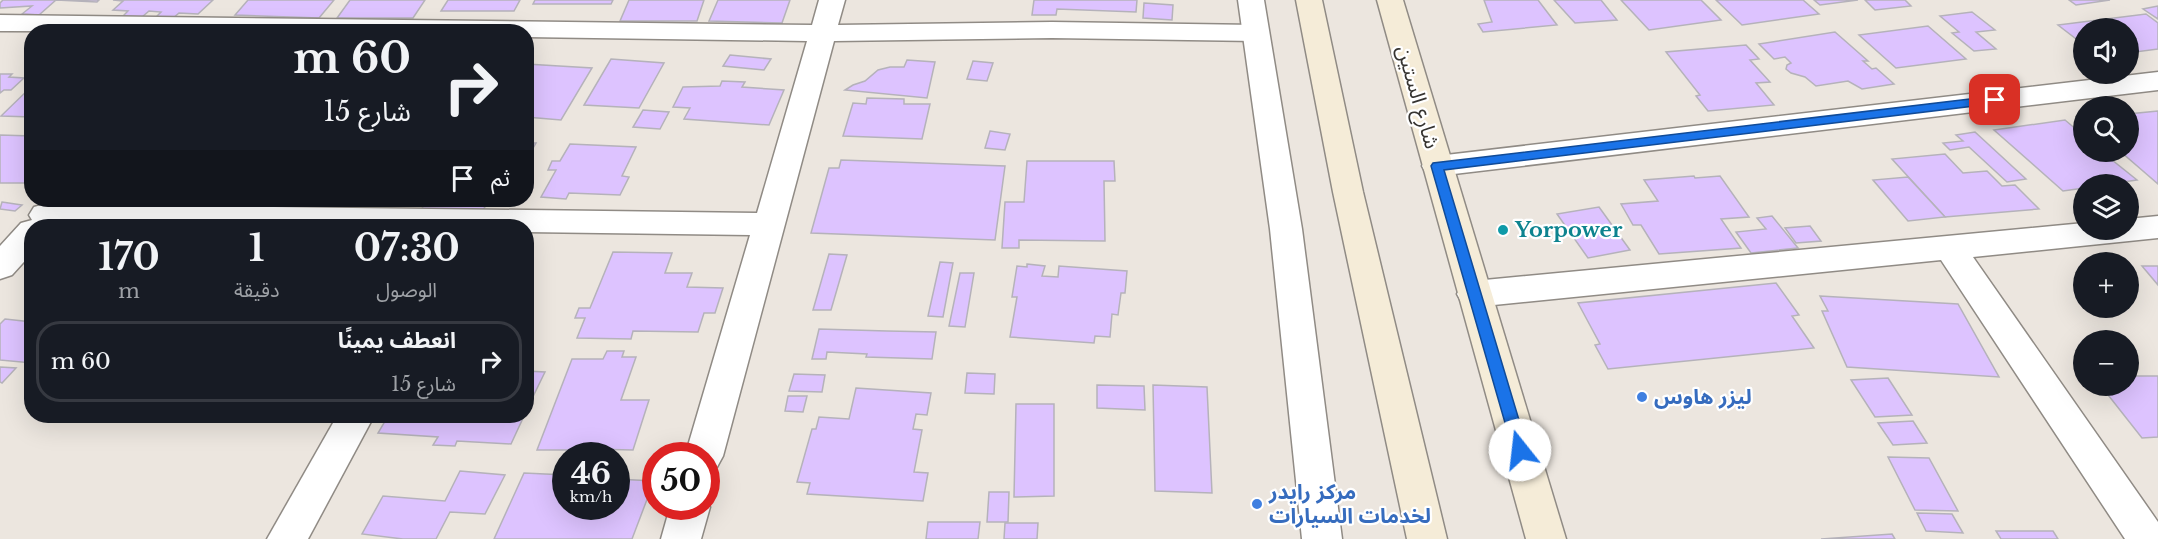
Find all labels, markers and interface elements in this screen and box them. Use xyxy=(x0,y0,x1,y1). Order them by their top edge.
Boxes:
map controls xyxy=(2073,18,2139,396)
button: sound xyxy=(2073,18,2139,84)
text: 60 m xyxy=(293,32,411,84)
street label: شارع الستين xyxy=(1389,42,1445,152)
icon: right xyxy=(432,48,510,126)
pin xyxy=(1969,74,2020,125)
icon: arrive xyxy=(1978,83,2011,116)
text: شارع 15 xyxy=(323,95,411,128)
button: search xyxy=(2073,96,2139,162)
icon: arrive xyxy=(446,162,479,195)
text: ثم xyxy=(491,165,510,192)
button: layers xyxy=(2073,174,2139,240)
place label: Yorpower xyxy=(1514,217,1623,243)
marker: Yorpower xyxy=(1496,223,1510,237)
text: 1 xyxy=(249,226,265,271)
text: 07:30 xyxy=(354,226,460,271)
text: 170 xyxy=(98,235,160,280)
button: + xyxy=(2073,252,2139,318)
text: دقيقة xyxy=(234,278,279,302)
text: الوصول xyxy=(376,278,437,302)
text: m xyxy=(118,279,140,303)
text: انعطف يمينًا xyxy=(338,327,456,354)
button: − xyxy=(2073,330,2139,396)
icon: right xyxy=(474,345,507,378)
text: 60 m xyxy=(51,348,111,375)
text: شارع 15 xyxy=(391,372,456,396)
place label: ليزر هاوس xyxy=(1654,384,1752,410)
marker: ليزر هاوس xyxy=(1635,390,1649,404)
position arrow xyxy=(1488,418,1552,482)
speed limit sign: 50 xyxy=(642,442,720,520)
text: 46 xyxy=(571,455,611,492)
place label: مركز رايدر لخدمات السيارات xyxy=(1268,479,1431,529)
text: km/h xyxy=(570,487,612,506)
marker: مركز رايدر لخدمات السيارات xyxy=(1250,497,1264,511)

